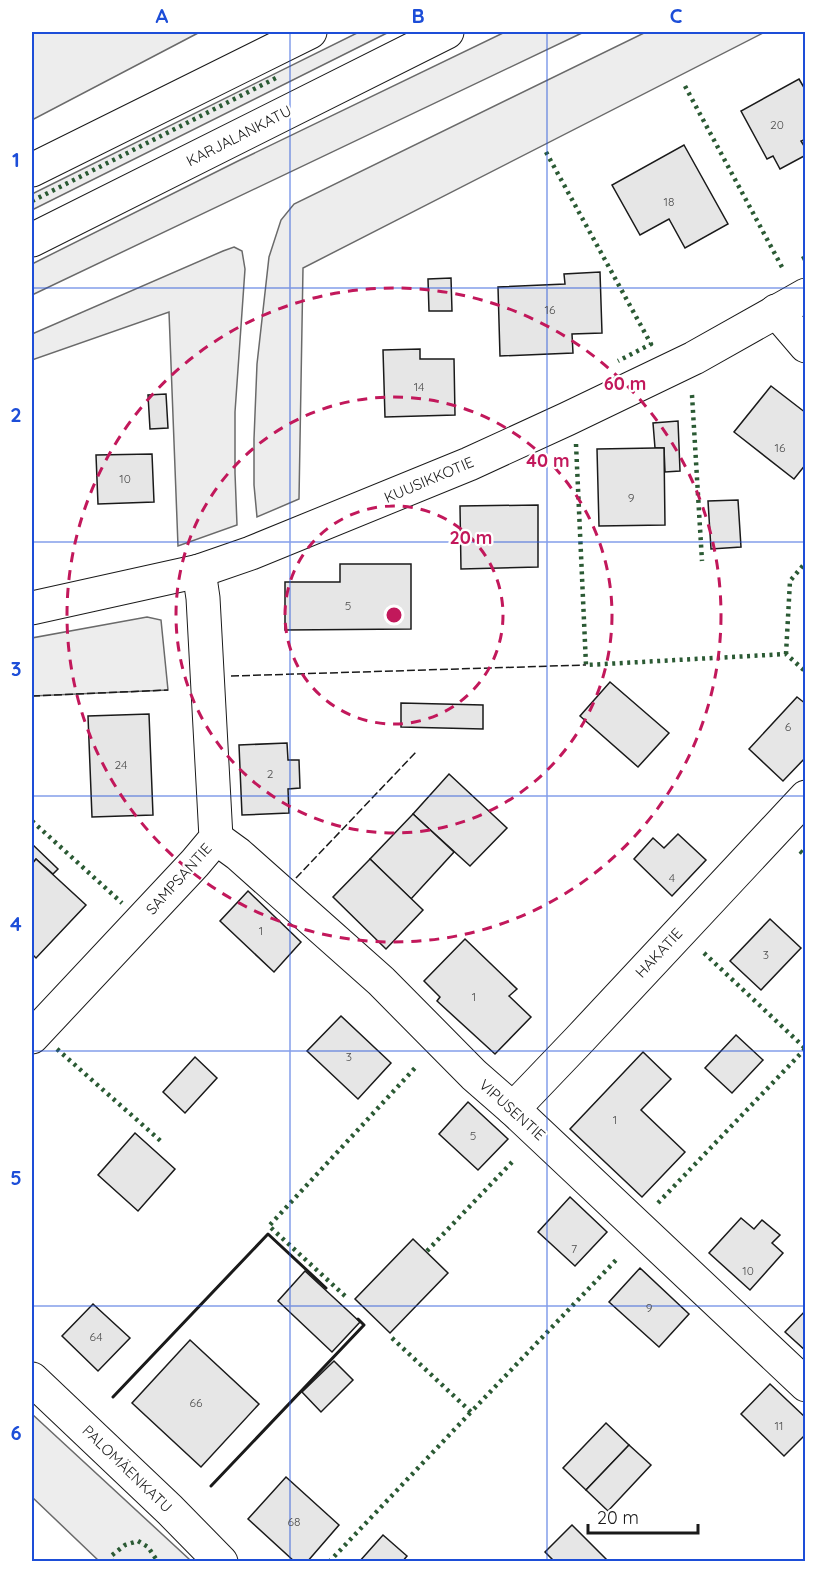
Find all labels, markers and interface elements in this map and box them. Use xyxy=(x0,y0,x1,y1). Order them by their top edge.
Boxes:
text: A xyxy=(156,3,169,28)
text: B xyxy=(411,3,425,28)
text: C xyxy=(670,3,683,28)
street label: KARJALANKATU xyxy=(183,101,294,170)
house number: 20 xyxy=(770,117,784,132)
text: 1 xyxy=(12,147,20,172)
house number: 18 xyxy=(664,194,674,209)
house number: 16 xyxy=(545,302,556,317)
text: 60 m xyxy=(604,372,646,395)
house number: 14 xyxy=(414,379,424,394)
text: 2 xyxy=(10,402,22,427)
house number: 16 xyxy=(775,440,786,455)
text: 40 m xyxy=(526,449,570,472)
street label: KUUSIKKOTIE xyxy=(381,452,477,507)
house number: 10 xyxy=(119,471,131,486)
house number: 9 xyxy=(628,490,635,505)
text: 20 m xyxy=(450,526,492,549)
house number: 5 xyxy=(345,598,351,613)
centre of rings xyxy=(384,605,404,625)
text: 3 xyxy=(11,656,21,681)
house number: 6 xyxy=(785,719,792,734)
house number: 24 xyxy=(115,757,127,772)
house number: 2 xyxy=(267,766,274,781)
street label: SAMPSANTIE xyxy=(141,839,216,918)
house number: 4 xyxy=(669,870,675,885)
text: 4 xyxy=(10,911,22,936)
house number: 1 xyxy=(259,923,263,938)
street label: HAKATIE xyxy=(631,924,686,981)
house number: 3 xyxy=(763,947,769,962)
house number: 1 xyxy=(472,989,476,1004)
house number: 3 xyxy=(346,1049,352,1064)
street label: VIPUSENTIE xyxy=(475,1075,549,1144)
house number: 1 xyxy=(613,1112,617,1127)
house number: 5 xyxy=(470,1128,476,1143)
text: 5 xyxy=(10,1165,22,1190)
house number: 7 xyxy=(571,1241,577,1256)
house number: 10 xyxy=(742,1263,754,1278)
house number: 9 xyxy=(646,1300,653,1315)
house number: 64 xyxy=(90,1329,102,1344)
house number: 66 xyxy=(190,1395,203,1410)
house number: 11 xyxy=(775,1418,783,1433)
text: 6 xyxy=(10,1420,22,1445)
street label: PALOMÄENKATU xyxy=(78,1421,176,1516)
scale bar xyxy=(588,1497,698,1535)
text: 20 m xyxy=(597,1506,639,1529)
house number: 68 xyxy=(288,1514,300,1529)

